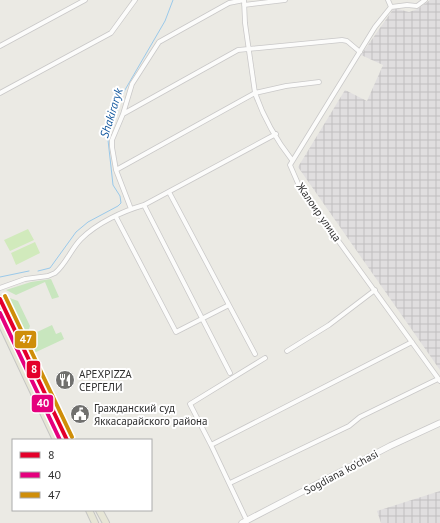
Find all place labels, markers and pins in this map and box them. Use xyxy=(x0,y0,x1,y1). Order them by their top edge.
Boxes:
place label: APEXPIZZA СЕРГЕЛИ xyxy=(79,367,132,394)
restaurant icon: APEXPIZZA СЕРГЕЛИ xyxy=(54,369,76,391)
place label: Гражданский суд Яккасарайского района xyxy=(94,401,207,428)
public building icon: Гражданский суд Яккасарайского района xyxy=(69,403,91,425)

